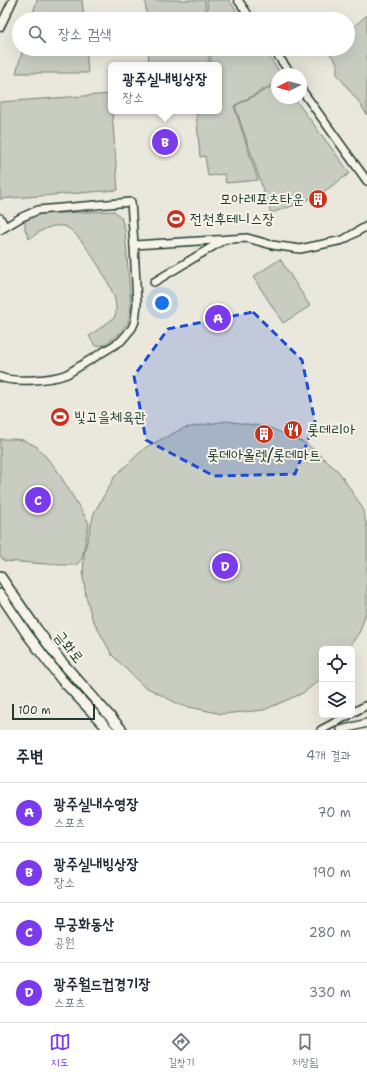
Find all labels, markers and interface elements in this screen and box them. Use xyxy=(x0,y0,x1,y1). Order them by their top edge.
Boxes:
search box xyxy=(12,12,355,56)
icon: search xyxy=(26,23,48,45)
text: 장소 검색 xyxy=(58,24,111,44)
popup xyxy=(108,62,222,114)
north arrow xyxy=(271,68,307,104)
text: 광주실내빙상장 xyxy=(123,69,207,89)
text: 장소 xyxy=(123,89,144,106)
pin: B xyxy=(152,127,178,157)
building icon: 모아레포츠타운 xyxy=(307,188,329,210)
place label: 모아레포츠타운 xyxy=(220,189,304,209)
sports icon: 전천후테니스장 xyxy=(165,208,187,230)
place label: 전천후테니스장 xyxy=(190,209,275,229)
your location xyxy=(152,293,172,313)
pin: A xyxy=(205,303,231,333)
sports icon: 빛고을체육관 xyxy=(49,406,71,428)
place label: 빛고을체육관 xyxy=(74,407,146,427)
restaurant icon: 롯데리아 xyxy=(282,419,304,441)
place label: 롯데리아 xyxy=(307,420,355,440)
building icon: 롯데아올렛/롯데마트 xyxy=(253,423,275,445)
place label: 롯데아올렛/롯데마트 xyxy=(207,445,321,465)
pin: C xyxy=(25,485,51,515)
pin: D xyxy=(212,551,238,581)
street label: 금화로 xyxy=(50,627,88,667)
map controls xyxy=(319,646,355,718)
button: locate xyxy=(319,646,355,682)
button: layers xyxy=(319,682,355,718)
scale bar xyxy=(12,702,95,721)
text: 100 m xyxy=(18,703,51,718)
text: 주변 xyxy=(16,745,43,767)
text: 4개 결과 xyxy=(306,747,351,764)
text: 광주실내수영장 xyxy=(54,794,139,814)
text: A xyxy=(24,804,34,821)
text: 70 m xyxy=(317,804,351,821)
text: 스포츠 xyxy=(54,814,85,831)
text: 광주실내빙상장 xyxy=(54,854,139,874)
text: B xyxy=(25,864,33,881)
text: 190 m xyxy=(312,864,351,881)
text: 장소 xyxy=(54,874,75,891)
text: 무궁화동산 xyxy=(54,914,114,934)
text: C xyxy=(25,924,33,941)
text: 280 m xyxy=(309,924,351,941)
text: 공원 xyxy=(54,934,75,951)
text: 광주월드컵경기장 xyxy=(54,974,151,994)
text: D xyxy=(24,984,34,1001)
text: 330 m xyxy=(309,984,351,1001)
text: 스포츠 xyxy=(54,994,85,1011)
tab: 지도 xyxy=(49,1031,71,1070)
tab: 길찾기 xyxy=(168,1031,194,1070)
tab: 저장됨 xyxy=(292,1031,318,1070)

